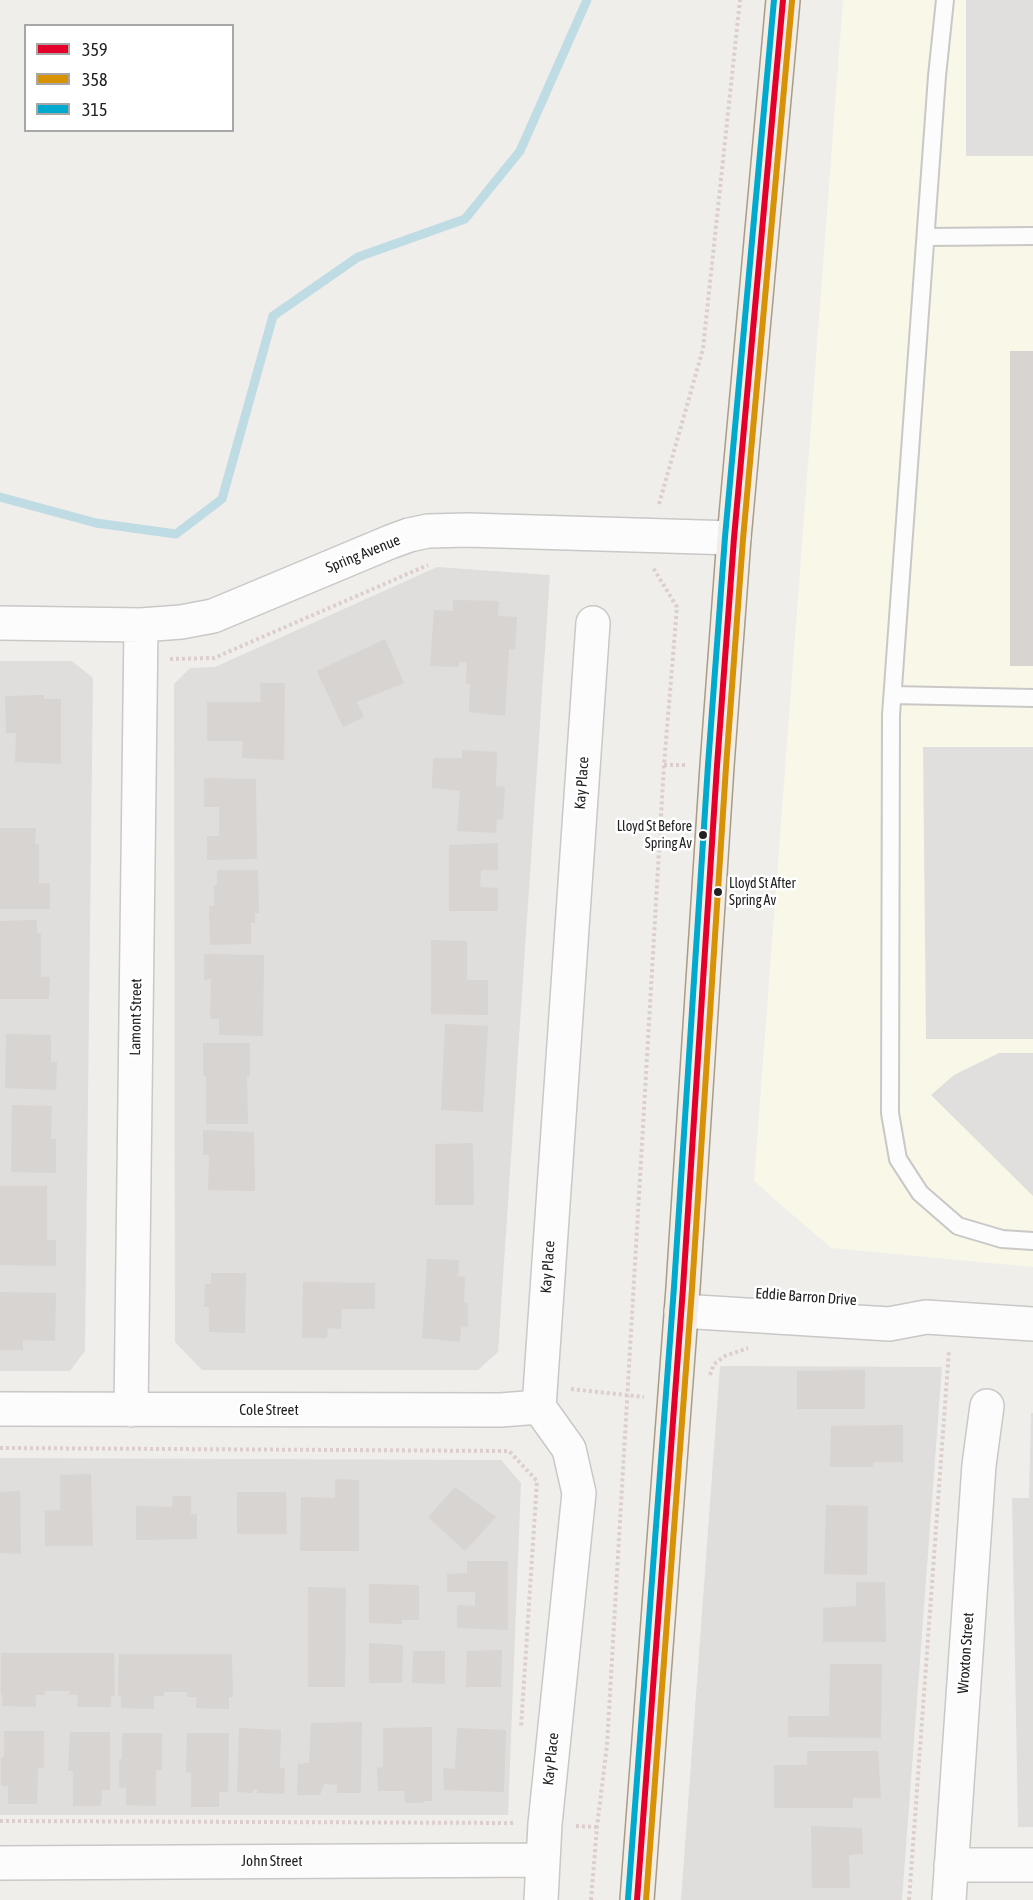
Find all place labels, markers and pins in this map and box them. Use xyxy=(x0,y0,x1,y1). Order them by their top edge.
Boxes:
place label: Lloyd St Before Spring Av xyxy=(617,819,692,852)
marker: Lloyd St Before Spring Av xyxy=(697,829,709,841)
place label: Lloyd St After Spring Av xyxy=(729,876,796,909)
marker: Lloyd St After Spring Av xyxy=(712,886,724,898)

